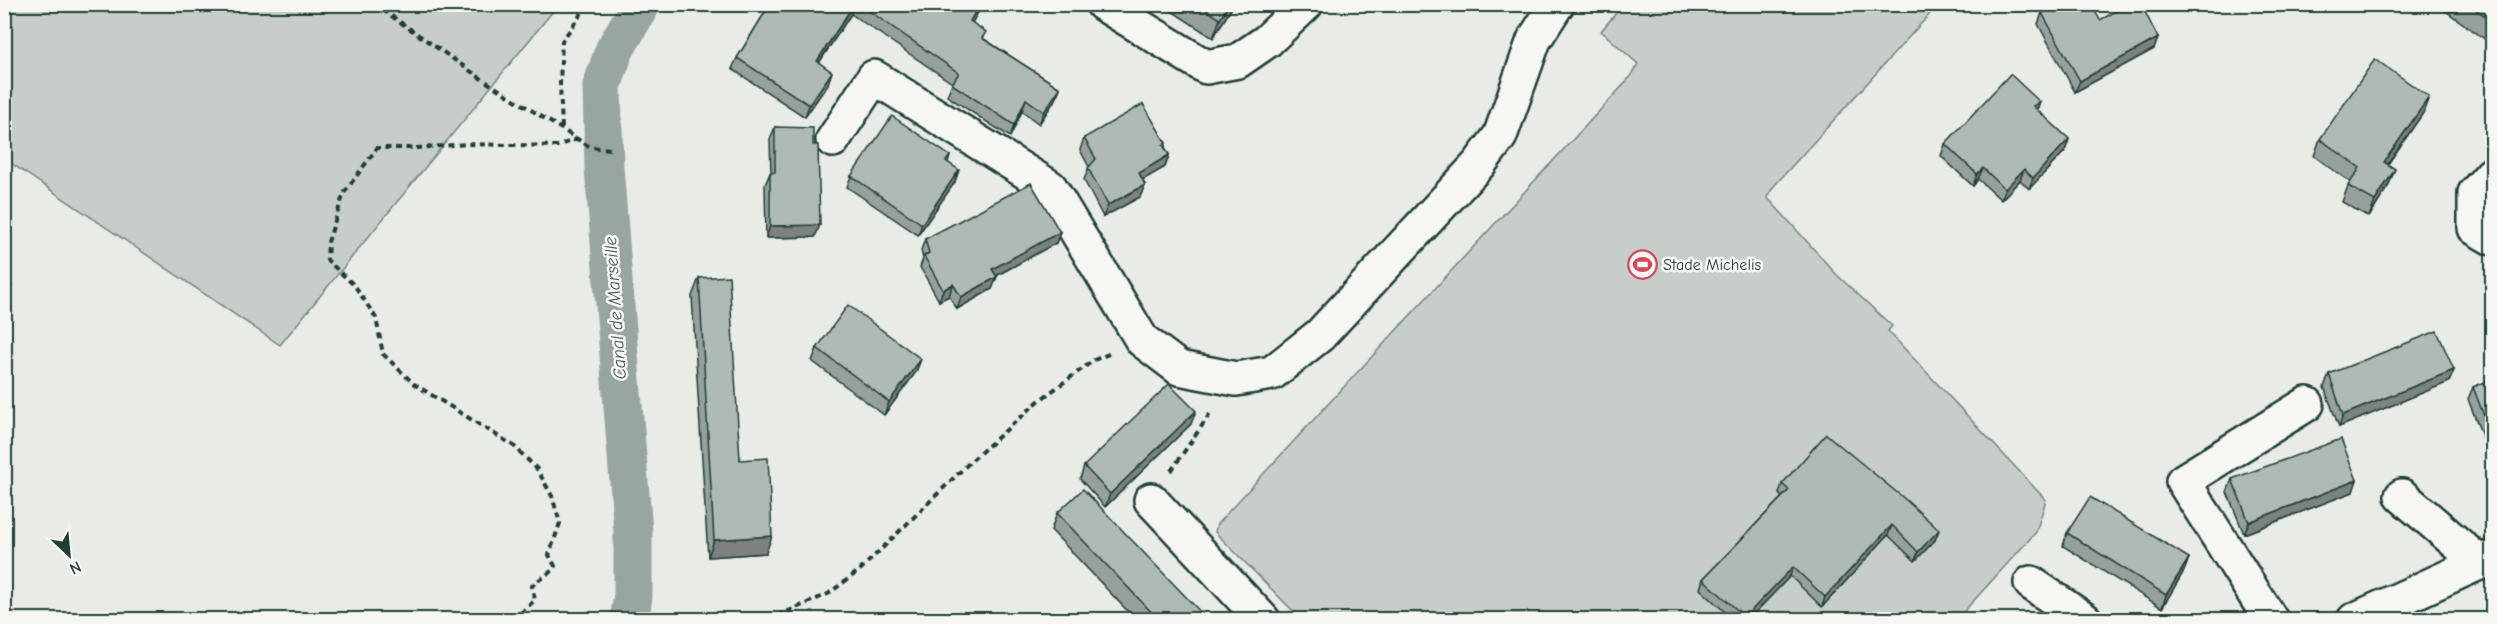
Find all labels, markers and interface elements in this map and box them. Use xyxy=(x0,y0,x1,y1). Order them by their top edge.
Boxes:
water label: Canal de Marseille xyxy=(600,236,631,380)
sports icon: Stade Michelis xyxy=(1626,248,1658,280)
place label: Stade Michelis xyxy=(1663,256,1762,274)
north arrow xyxy=(39,525,99,585)
text: N xyxy=(67,557,84,578)

